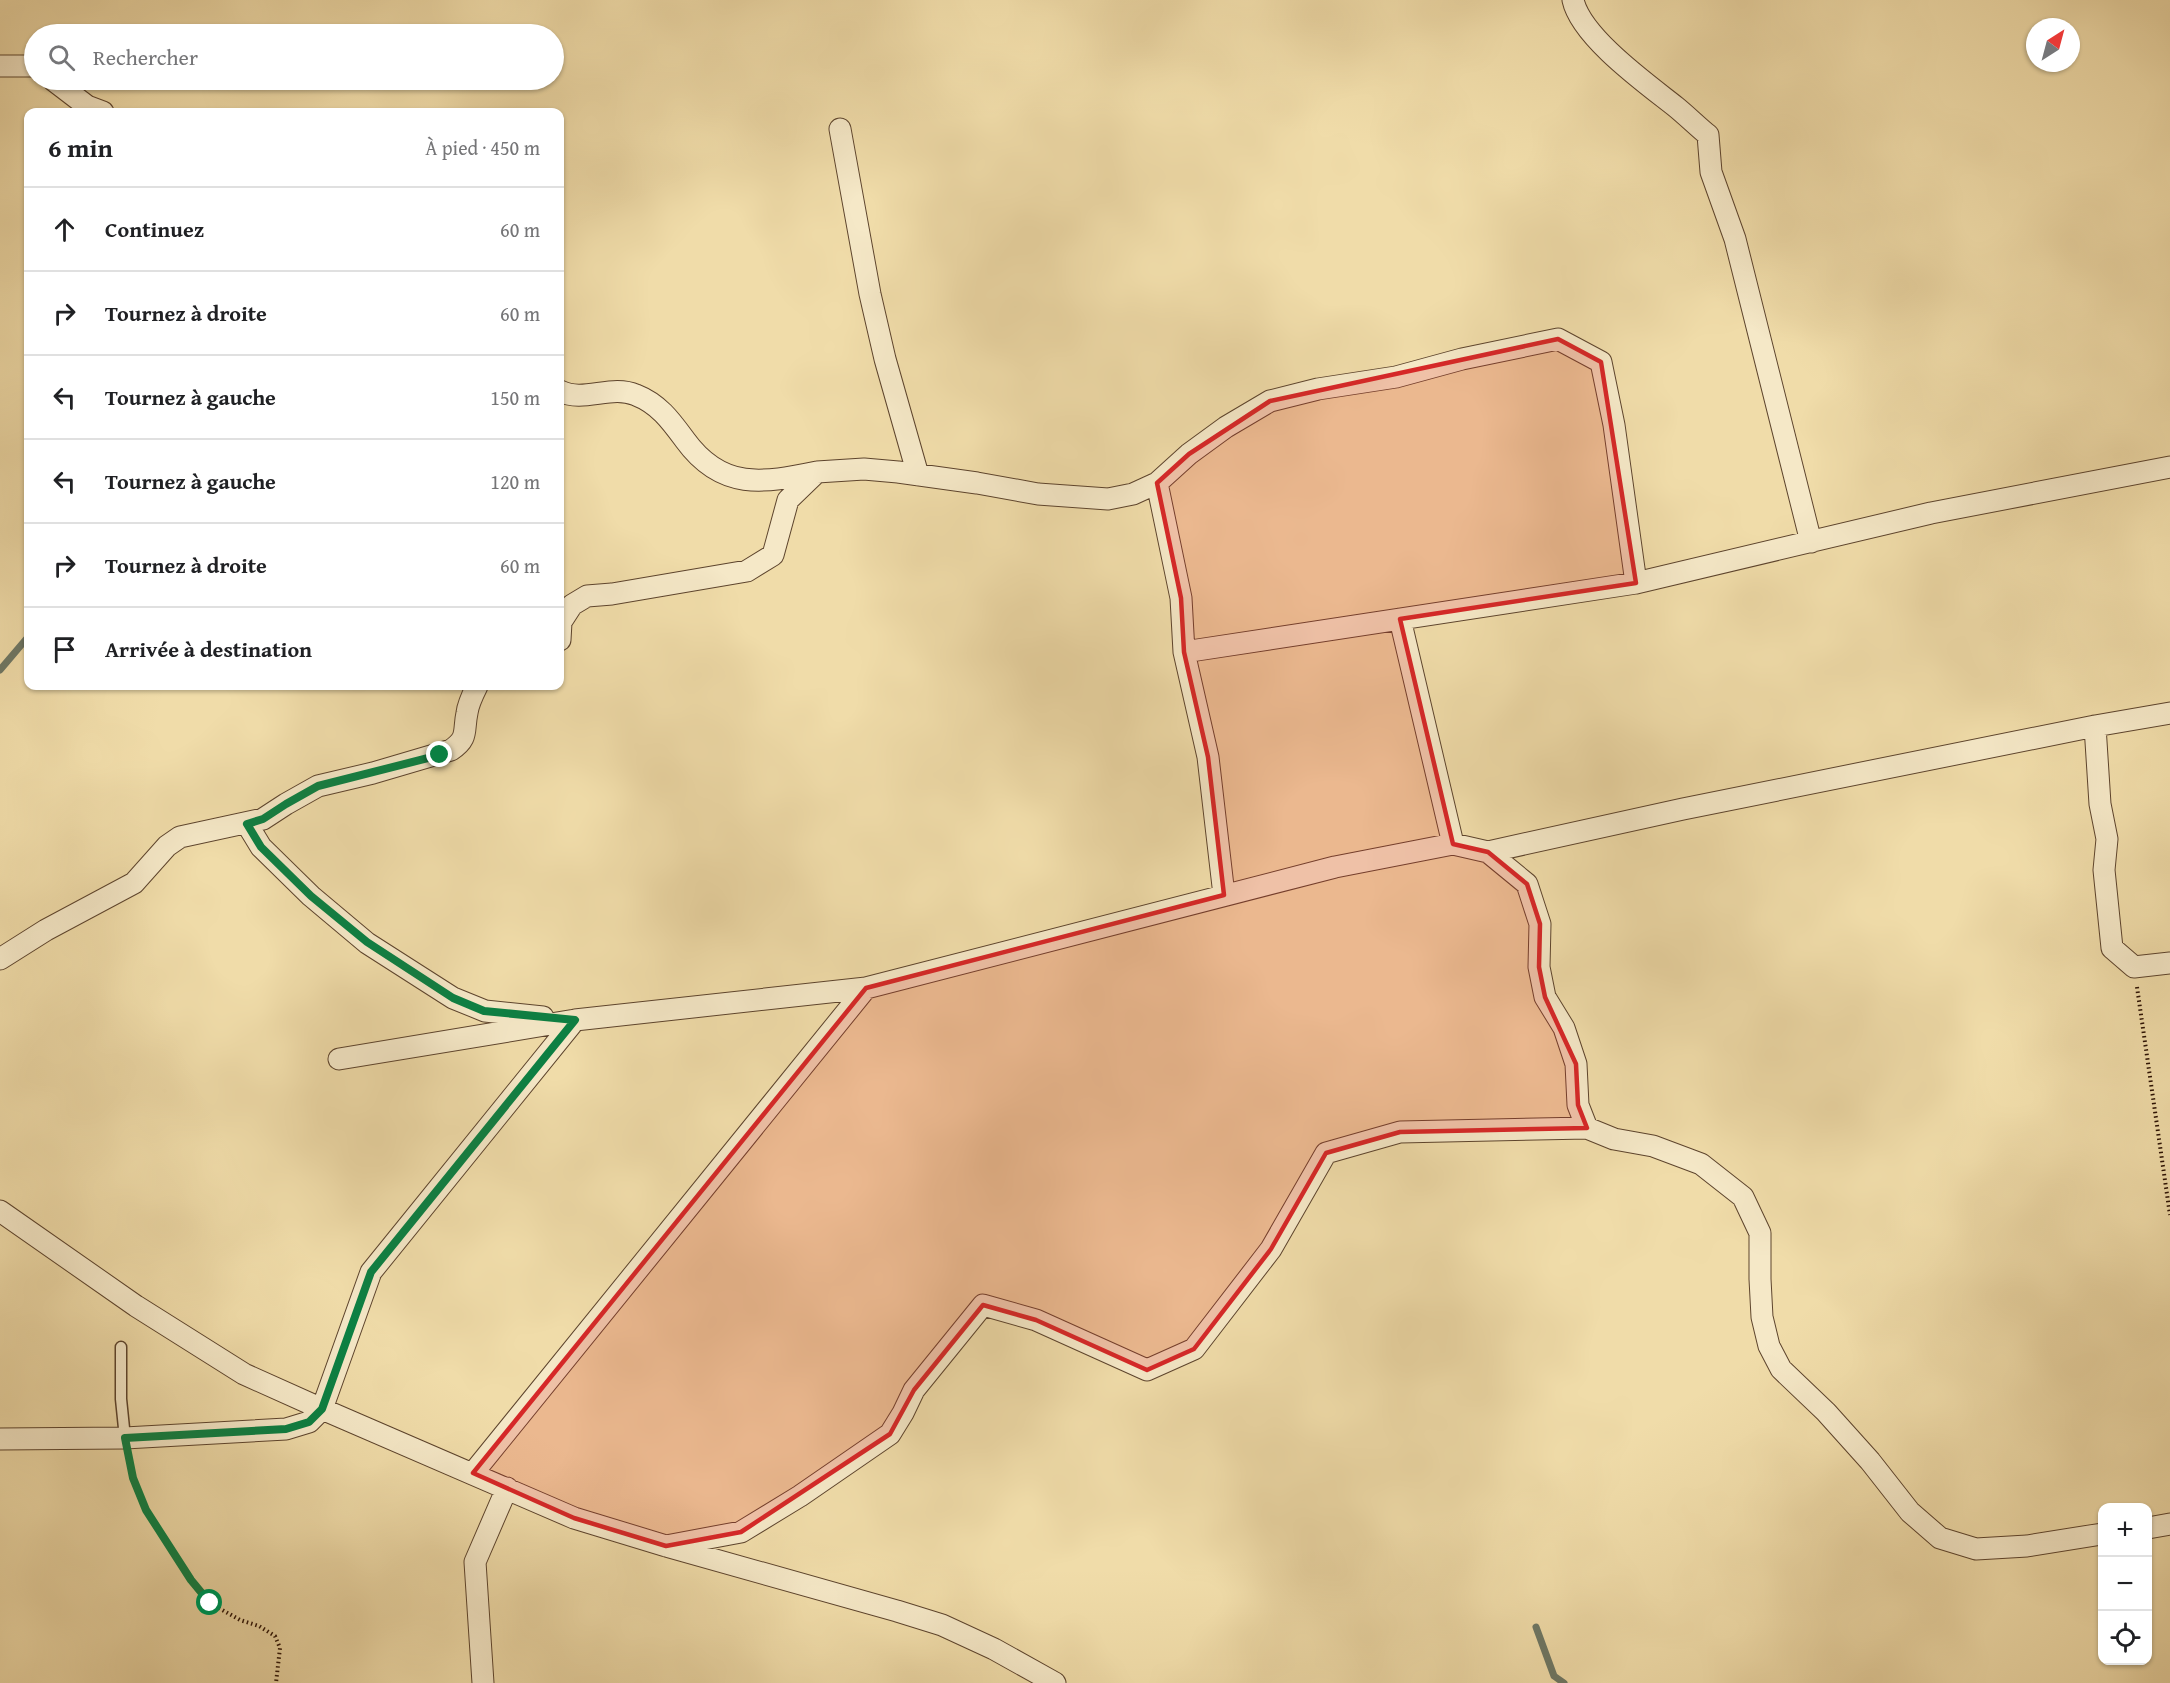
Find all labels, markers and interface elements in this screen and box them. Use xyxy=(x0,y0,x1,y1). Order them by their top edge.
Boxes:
north arrow xyxy=(2026,18,2080,72)
search box xyxy=(24,24,564,90)
icon: search xyxy=(45,41,78,74)
text: Rechercher xyxy=(93,41,198,73)
text: 6 min xyxy=(48,128,113,167)
text: À pied · 450 m xyxy=(425,133,540,162)
icon: ahead xyxy=(48,213,81,246)
text: Continuez xyxy=(105,213,204,245)
text: 60 m xyxy=(500,215,540,244)
icon: right xyxy=(48,297,81,330)
text: Tournez à droite xyxy=(105,297,267,329)
text: 60 m xyxy=(500,299,540,328)
icon: left xyxy=(48,381,81,414)
text: Tournez à gauche xyxy=(105,381,276,413)
text: 150 m xyxy=(490,383,540,412)
icon: left xyxy=(48,465,81,498)
text: Tournez à gauche xyxy=(105,465,276,497)
text: 120 m xyxy=(490,467,540,496)
icon: right xyxy=(48,549,81,582)
text: Tournez à droite xyxy=(105,549,267,581)
text: 60 m xyxy=(500,551,540,580)
icon: arrive xyxy=(48,633,81,666)
text: Arrivée à destination xyxy=(105,633,312,665)
route end xyxy=(426,741,452,767)
map controls xyxy=(2098,1503,2152,1665)
button: + xyxy=(2098,1503,2152,1557)
button: − xyxy=(2098,1557,2152,1611)
route start xyxy=(196,1589,222,1615)
button: locate xyxy=(2098,1611,2152,1665)

